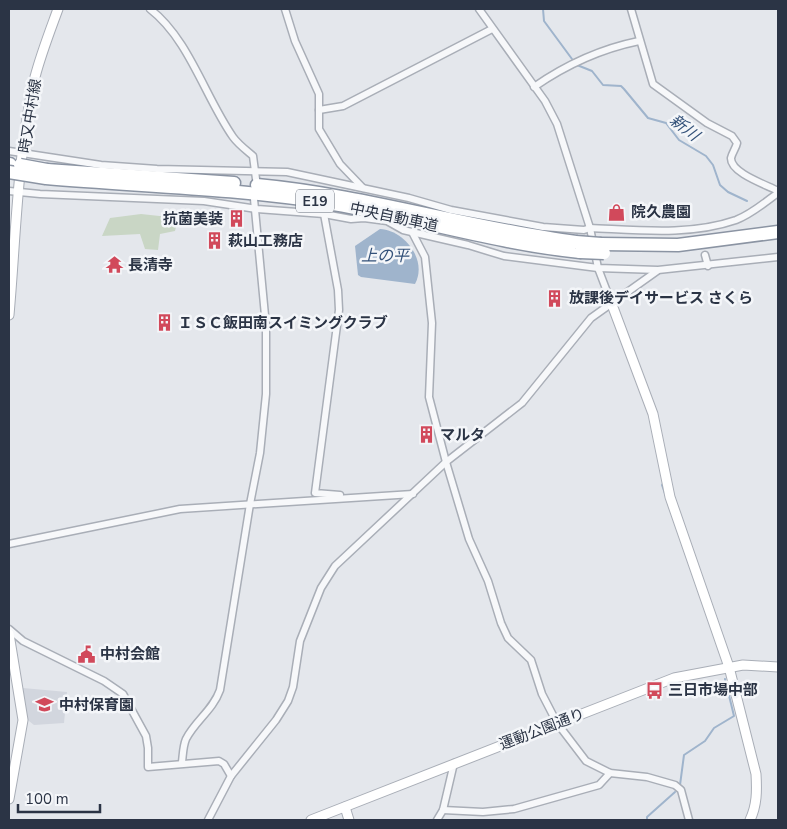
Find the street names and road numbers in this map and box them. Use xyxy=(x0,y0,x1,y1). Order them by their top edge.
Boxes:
street label: 時又中村線 xyxy=(14,77,46,155)
road number: E19 xyxy=(296,190,334,212)
street label: 中央自動車道 xyxy=(348,198,440,236)
street label: 運動公園通り xyxy=(496,704,588,754)

